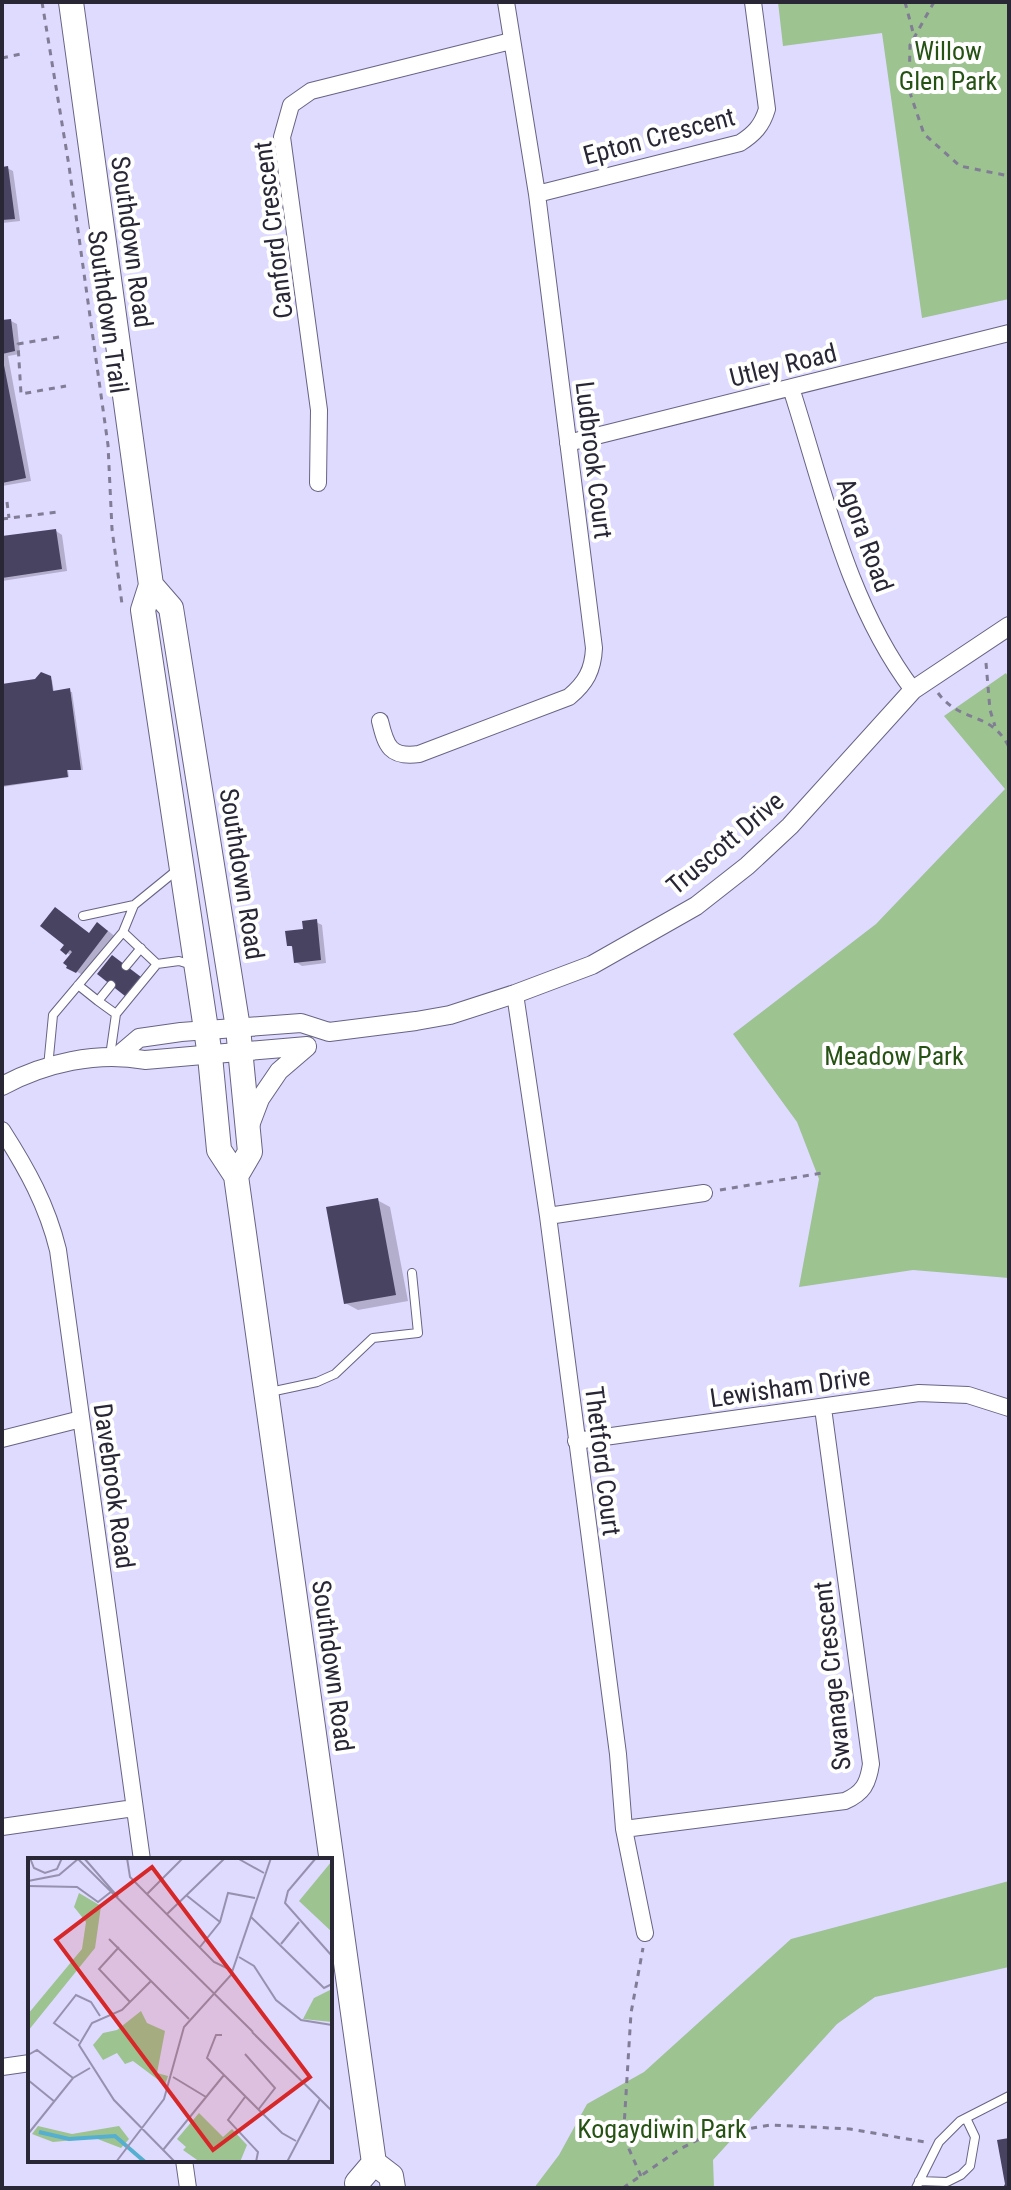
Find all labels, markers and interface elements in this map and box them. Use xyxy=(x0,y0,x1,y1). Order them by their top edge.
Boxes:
park label: Willow Glen Park xyxy=(899,36,997,96)
street label: Epton Crescent xyxy=(580,101,738,171)
street label: Canford Crescent xyxy=(247,140,299,320)
street label: Southdown Road xyxy=(105,154,159,330)
street label: Southdown Trail xyxy=(82,228,134,396)
street label: Utley Road xyxy=(726,337,840,393)
street label: Ludbrook Court xyxy=(569,380,619,540)
street label: Agora Road xyxy=(831,474,899,596)
street label: Truscott Drive xyxy=(661,785,789,901)
street label: Southdown Road xyxy=(214,786,270,962)
park label: Meadow Park xyxy=(824,1041,964,1071)
street label: Lewisham Drive xyxy=(708,1361,872,1413)
street label: Thetford Court xyxy=(579,1385,627,1537)
street label: Davebrook Road xyxy=(88,1401,140,1571)
street label: Southdown Road xyxy=(306,1578,360,1754)
street label: Swanage Crescent xyxy=(807,1580,857,1772)
inset map xyxy=(28,1858,332,2162)
park label: Kogaydiwin Park xyxy=(577,2114,747,2144)

